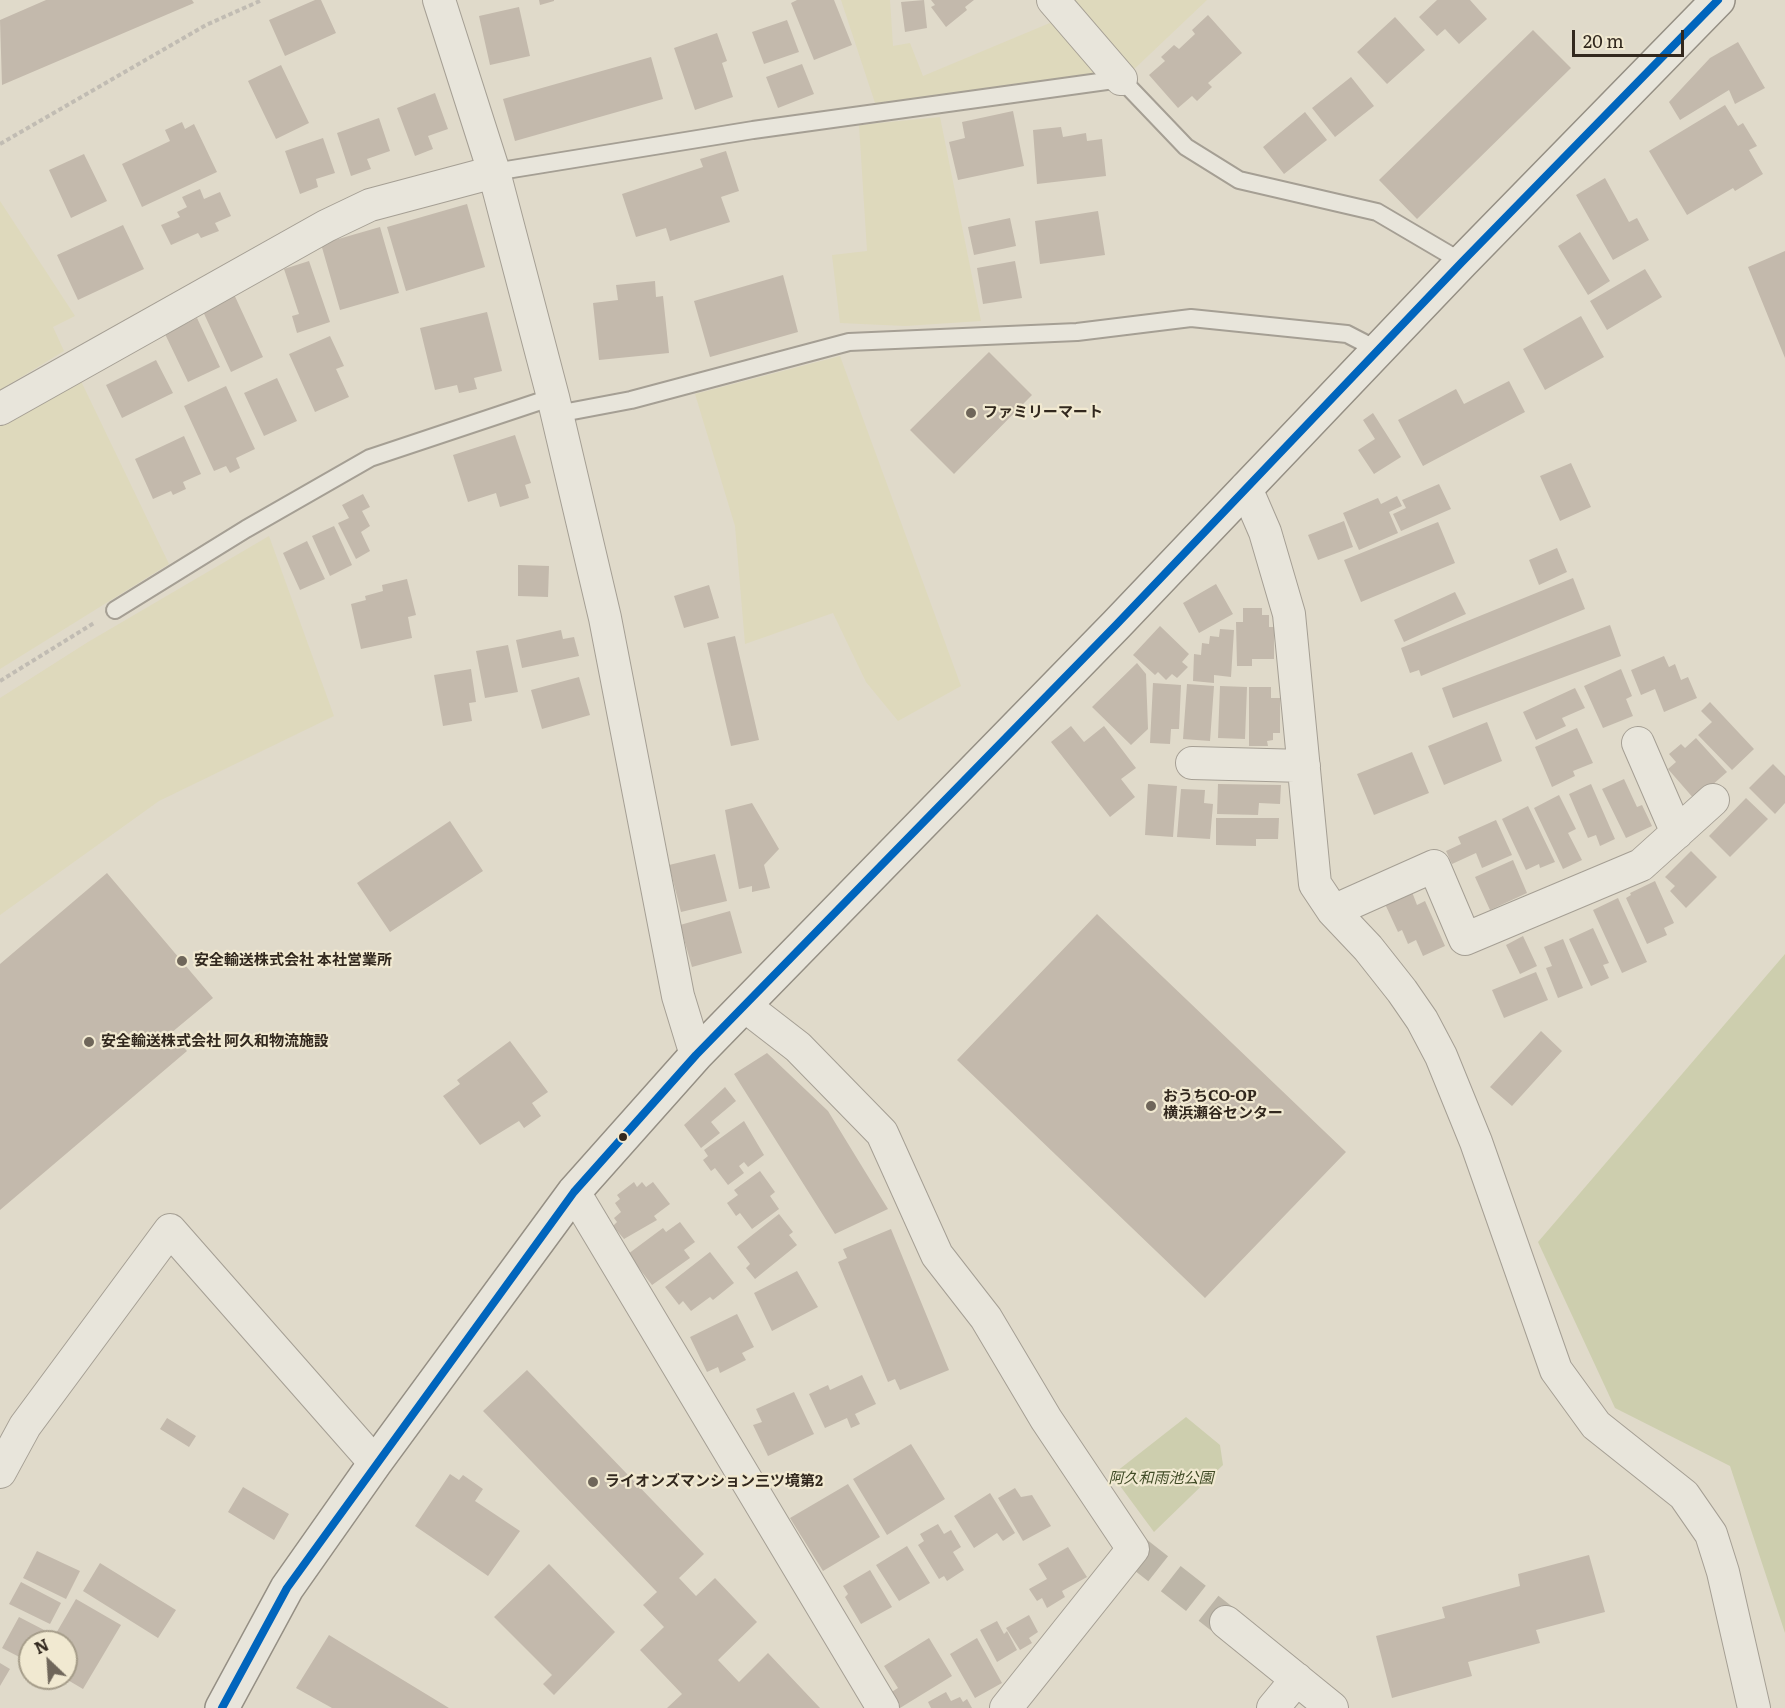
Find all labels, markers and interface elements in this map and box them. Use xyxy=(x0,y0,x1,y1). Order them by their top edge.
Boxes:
scale bar xyxy=(1575,18,1688,56)
text: 20 m xyxy=(1583,27,1624,54)
place label: ファミリーマート xyxy=(983,404,1103,422)
marker: ファミリーマート xyxy=(964,406,978,420)
place label: 安全輸送株式会社 本社営業所 xyxy=(194,952,392,970)
marker: 安全輸送株式会社 本社営業所 xyxy=(175,954,189,968)
place label: 安全輸送株式会社 阿久和物流施設 xyxy=(101,1033,329,1051)
marker: 安全輸送株式会社 阿久和物流施設 xyxy=(82,1035,96,1049)
place label: おうちCO-OP 横浜瀬谷センター xyxy=(1163,1088,1283,1123)
marker: おうちCO-OP 横浜瀬谷センター xyxy=(1144,1099,1158,1113)
unlabelled marker xyxy=(617,1131,629,1143)
park label: 阿久和雨池公園 xyxy=(1109,1470,1213,1488)
place label: ライオンズマンション三ツ境第2 xyxy=(605,1473,823,1491)
marker: ライオンズマンション三ツ境第2 xyxy=(586,1475,600,1489)
north arrow xyxy=(18,1630,78,1690)
text: N xyxy=(30,1632,52,1659)

